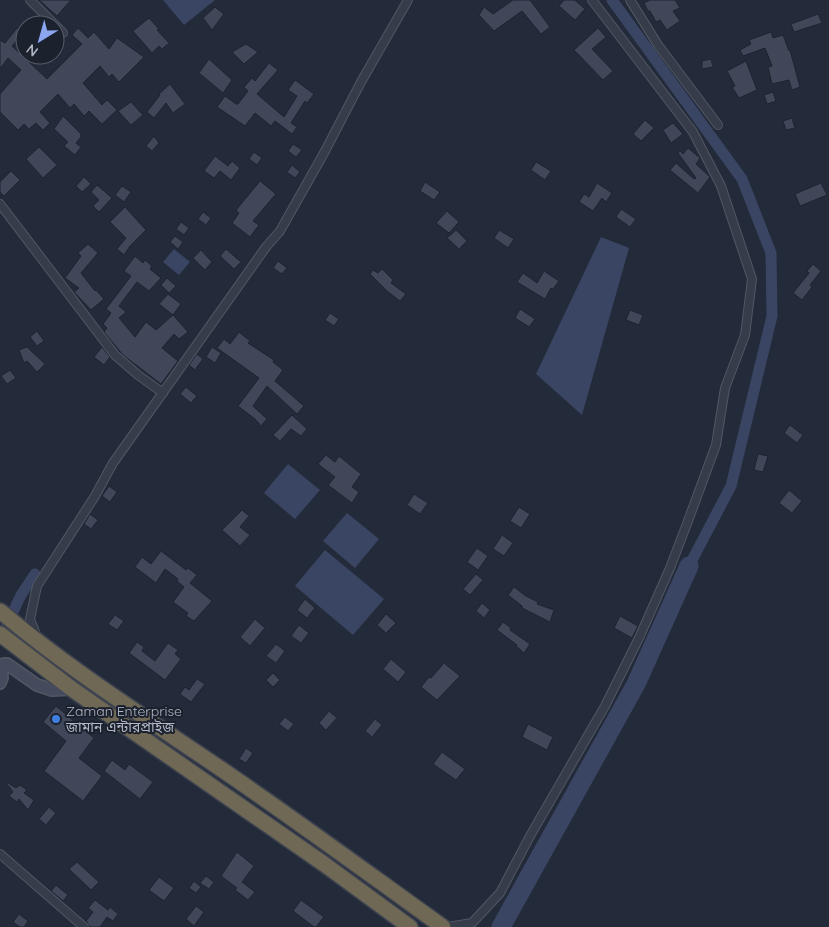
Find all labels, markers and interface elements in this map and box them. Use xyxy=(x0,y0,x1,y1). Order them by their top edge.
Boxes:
north arrow xyxy=(15,15,65,65)
text: N xyxy=(23,40,42,61)
place label: Zaman Enterprise জামান এন্টারপ্রাইজ xyxy=(65,702,182,736)
marker: Zaman Enterprise জামান এন্টারপ্রাইজ xyxy=(50,713,62,725)

